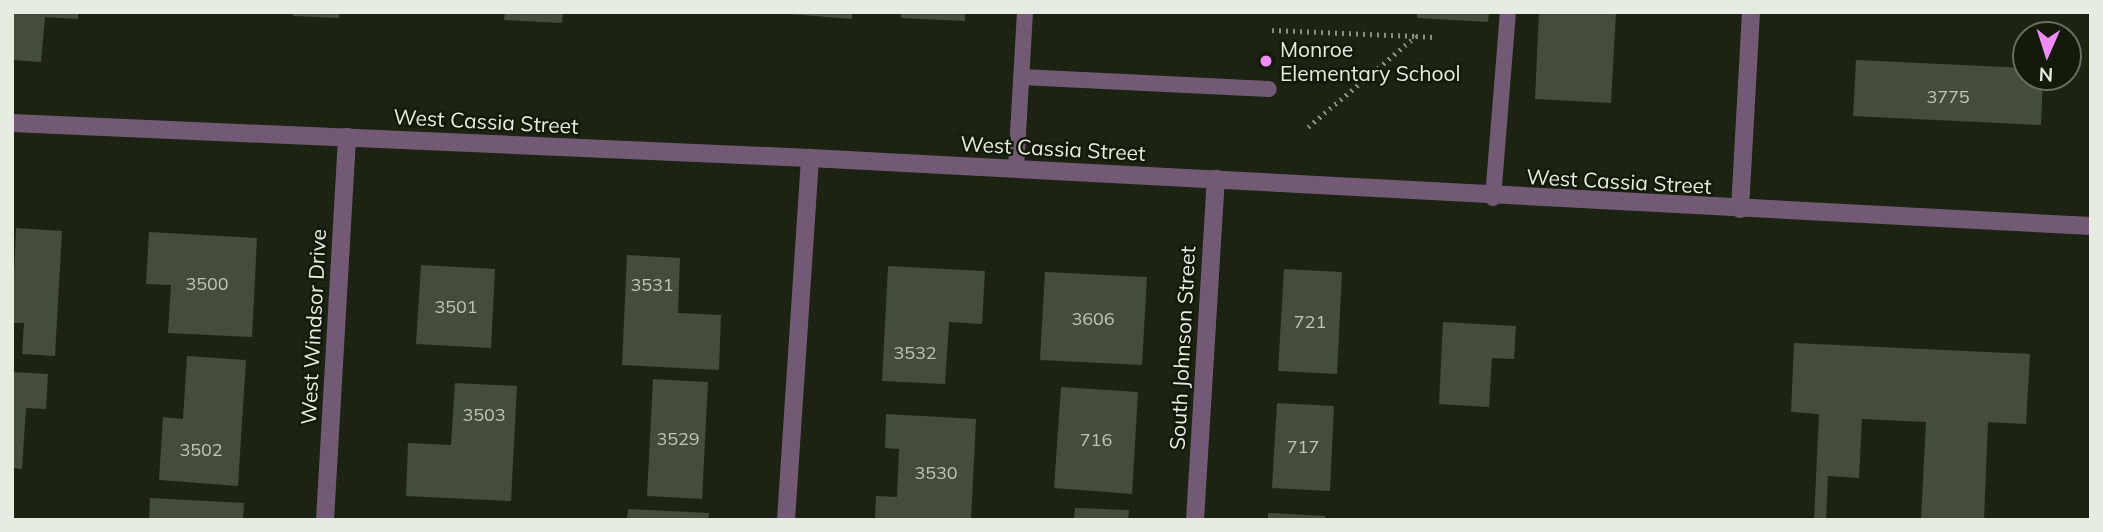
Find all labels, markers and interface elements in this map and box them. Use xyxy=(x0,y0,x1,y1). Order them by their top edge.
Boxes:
north arrow xyxy=(2012,21,2082,91)
place label: Monroe Elementary School xyxy=(1280,36,1461,86)
marker: Monroe Elementary School xyxy=(1258,53,1274,69)
text: N xyxy=(2038,63,2054,87)
house number: 3775 xyxy=(1926,86,1970,108)
street label: West Cassia Street xyxy=(393,104,579,138)
street label: West Cassia Street xyxy=(960,131,1146,165)
street label: West Cassia Street xyxy=(1526,164,1712,198)
street label: West Windsor Drive xyxy=(295,228,331,426)
street label: South Johnson Street xyxy=(1164,245,1200,451)
house number: 3500 xyxy=(185,273,229,295)
house number: 3531 xyxy=(630,274,674,296)
house number: 3501 xyxy=(434,296,478,318)
house number: 3606 xyxy=(1071,308,1115,330)
house number: 721 xyxy=(1294,311,1326,333)
house number: 3532 xyxy=(893,342,937,364)
house number: 3503 xyxy=(462,404,506,426)
house number: 3529 xyxy=(656,428,700,450)
house number: 716 xyxy=(1080,429,1112,451)
house number: 717 xyxy=(1287,436,1319,458)
house number: 3502 xyxy=(179,439,223,461)
house number: 3530 xyxy=(914,462,958,484)

